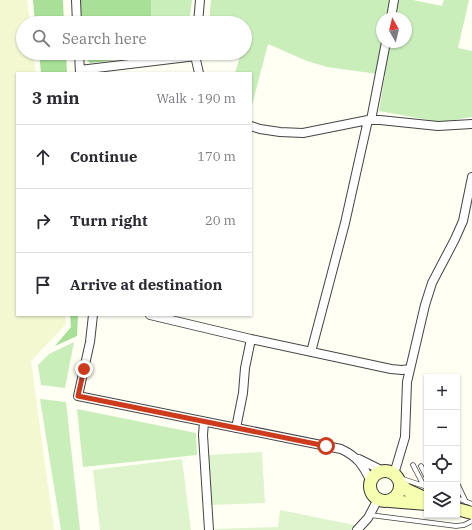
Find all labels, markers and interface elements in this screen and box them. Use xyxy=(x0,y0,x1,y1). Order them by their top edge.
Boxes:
north arrow xyxy=(376,12,412,48)
search box xyxy=(16,16,252,60)
icon: search xyxy=(30,27,52,49)
text: Search here xyxy=(62,29,147,48)
text: 3 min xyxy=(32,87,80,109)
text: Walk · 190 m xyxy=(157,90,236,107)
icon: ahead xyxy=(32,146,54,168)
text: Continue xyxy=(70,147,137,166)
text: 170 m xyxy=(197,148,236,165)
icon: right xyxy=(32,210,54,232)
text: Turn right xyxy=(70,211,148,230)
text: 20 m xyxy=(205,212,236,229)
icon: arrive xyxy=(32,274,54,296)
text: Arrive at destination xyxy=(70,275,222,294)
route end xyxy=(75,360,93,378)
map controls xyxy=(424,374,460,518)
button: + xyxy=(424,374,460,410)
button: − xyxy=(424,410,460,446)
route start xyxy=(317,437,335,455)
button: locate xyxy=(424,446,460,482)
button: layers xyxy=(424,482,460,518)

